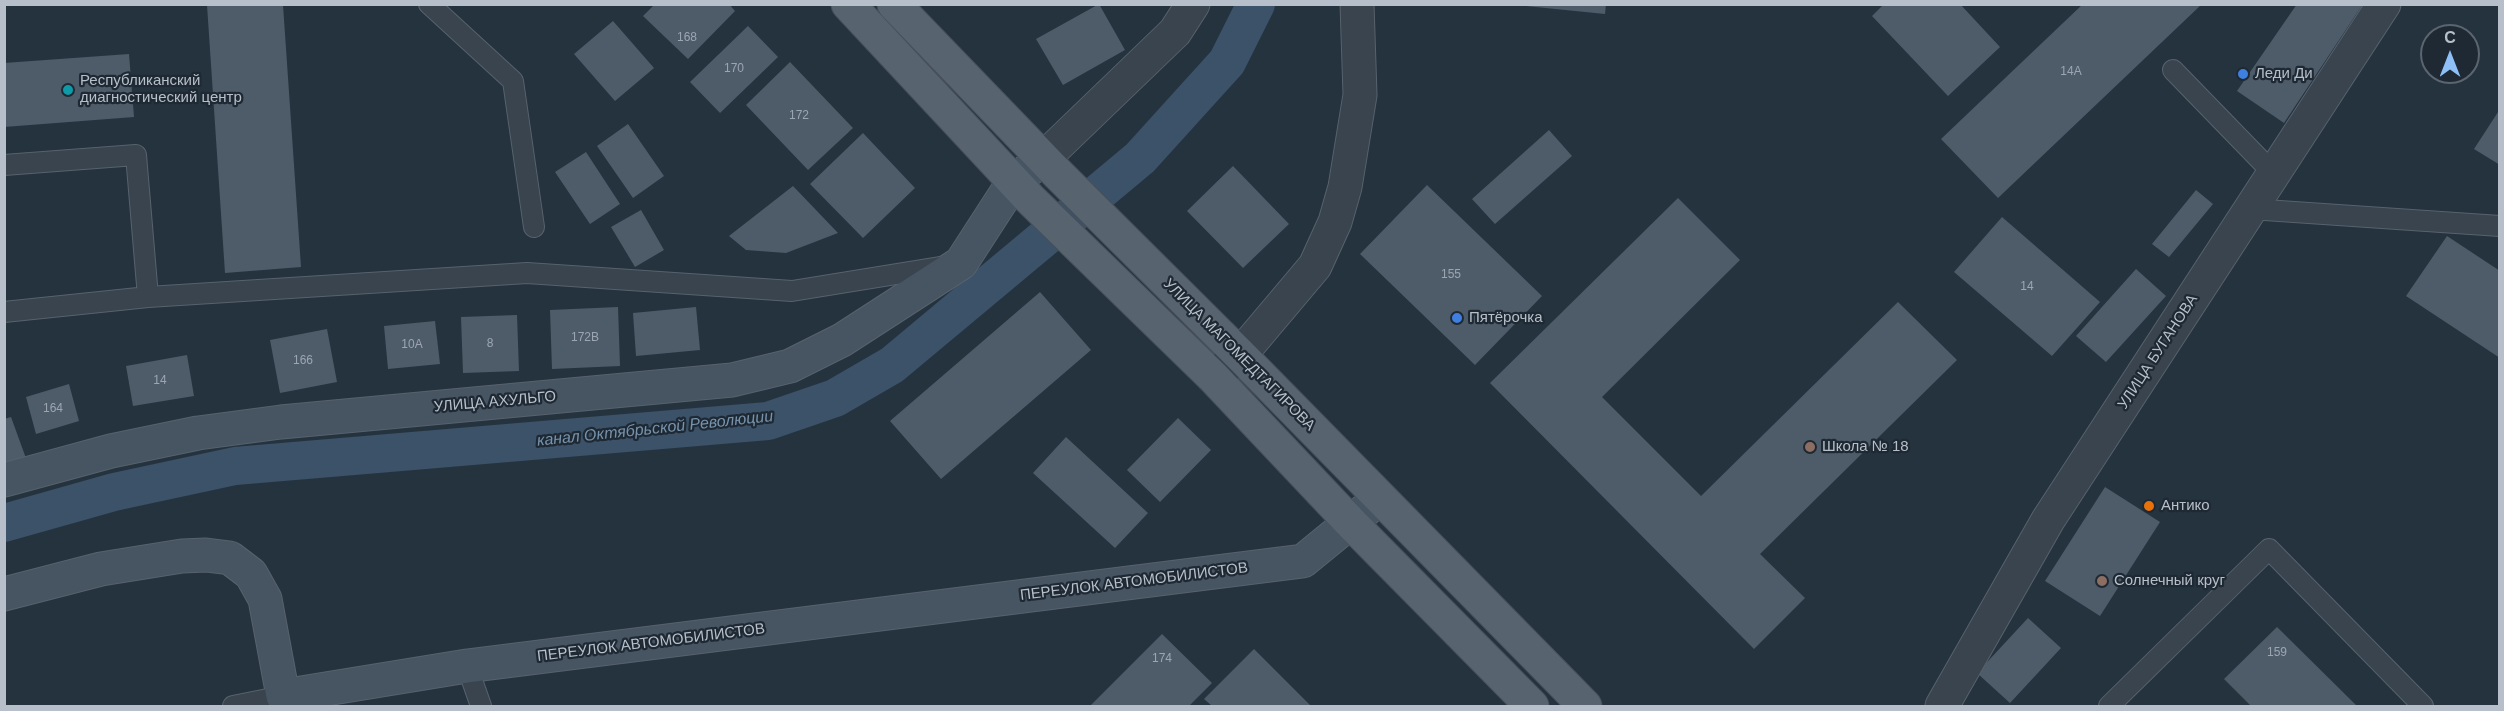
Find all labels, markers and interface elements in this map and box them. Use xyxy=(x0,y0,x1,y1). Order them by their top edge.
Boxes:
north arrow xyxy=(2420,24,2480,84)
text: С xyxy=(2444,29,2456,46)
house number: 168 xyxy=(677,31,697,45)
house number: 170 xyxy=(724,62,744,76)
house number: 14А xyxy=(2060,65,2082,79)
place label: Леди Ди xyxy=(2255,65,2313,83)
marker: Леди Ди xyxy=(2236,67,2250,81)
place label: Республиканский диагностический центр xyxy=(80,72,242,107)
marker: Республиканский диагностический центр xyxy=(61,83,75,97)
house number: 172 xyxy=(789,109,809,123)
house number: 155 xyxy=(1441,268,1461,282)
street label: УЛИЦА МАГОМЕДТАГИРОВА xyxy=(1159,275,1319,435)
house number: 14 xyxy=(2020,280,2034,294)
street label: УЛИЦА БУГАНОВА xyxy=(2114,291,2202,413)
place label: Пятёрочка xyxy=(1469,309,1543,327)
marker: Пятёрочка xyxy=(1450,311,1464,325)
house number: 172В xyxy=(571,331,599,345)
house number: 8 xyxy=(487,337,493,351)
house number: 10А xyxy=(401,338,423,352)
house number: 166 xyxy=(293,354,313,368)
house number: 14 xyxy=(153,374,167,388)
street label: УЛИЦА АХУЛЬГО xyxy=(433,388,557,416)
house number: 164 xyxy=(43,402,63,416)
water label: канал Октябрьской Революции xyxy=(536,407,774,451)
place label: Школа № 18 xyxy=(1822,438,1909,456)
marker: Школа № 18 xyxy=(1803,440,1817,454)
place label: Антико xyxy=(2161,497,2210,515)
marker: Антико xyxy=(2142,499,2156,513)
street label: ПЕРЕУЛОК АВТОМОБИЛИСТОВ xyxy=(1019,559,1249,605)
place label: Солнечный круг xyxy=(2114,572,2225,590)
marker: Солнечный круг xyxy=(2095,574,2109,588)
street label: ПЕРЕУЛОК АВТОМОБИЛИСТОВ xyxy=(536,620,766,666)
house number: 159 xyxy=(2267,646,2287,660)
house number: 174 xyxy=(1152,652,1172,666)

